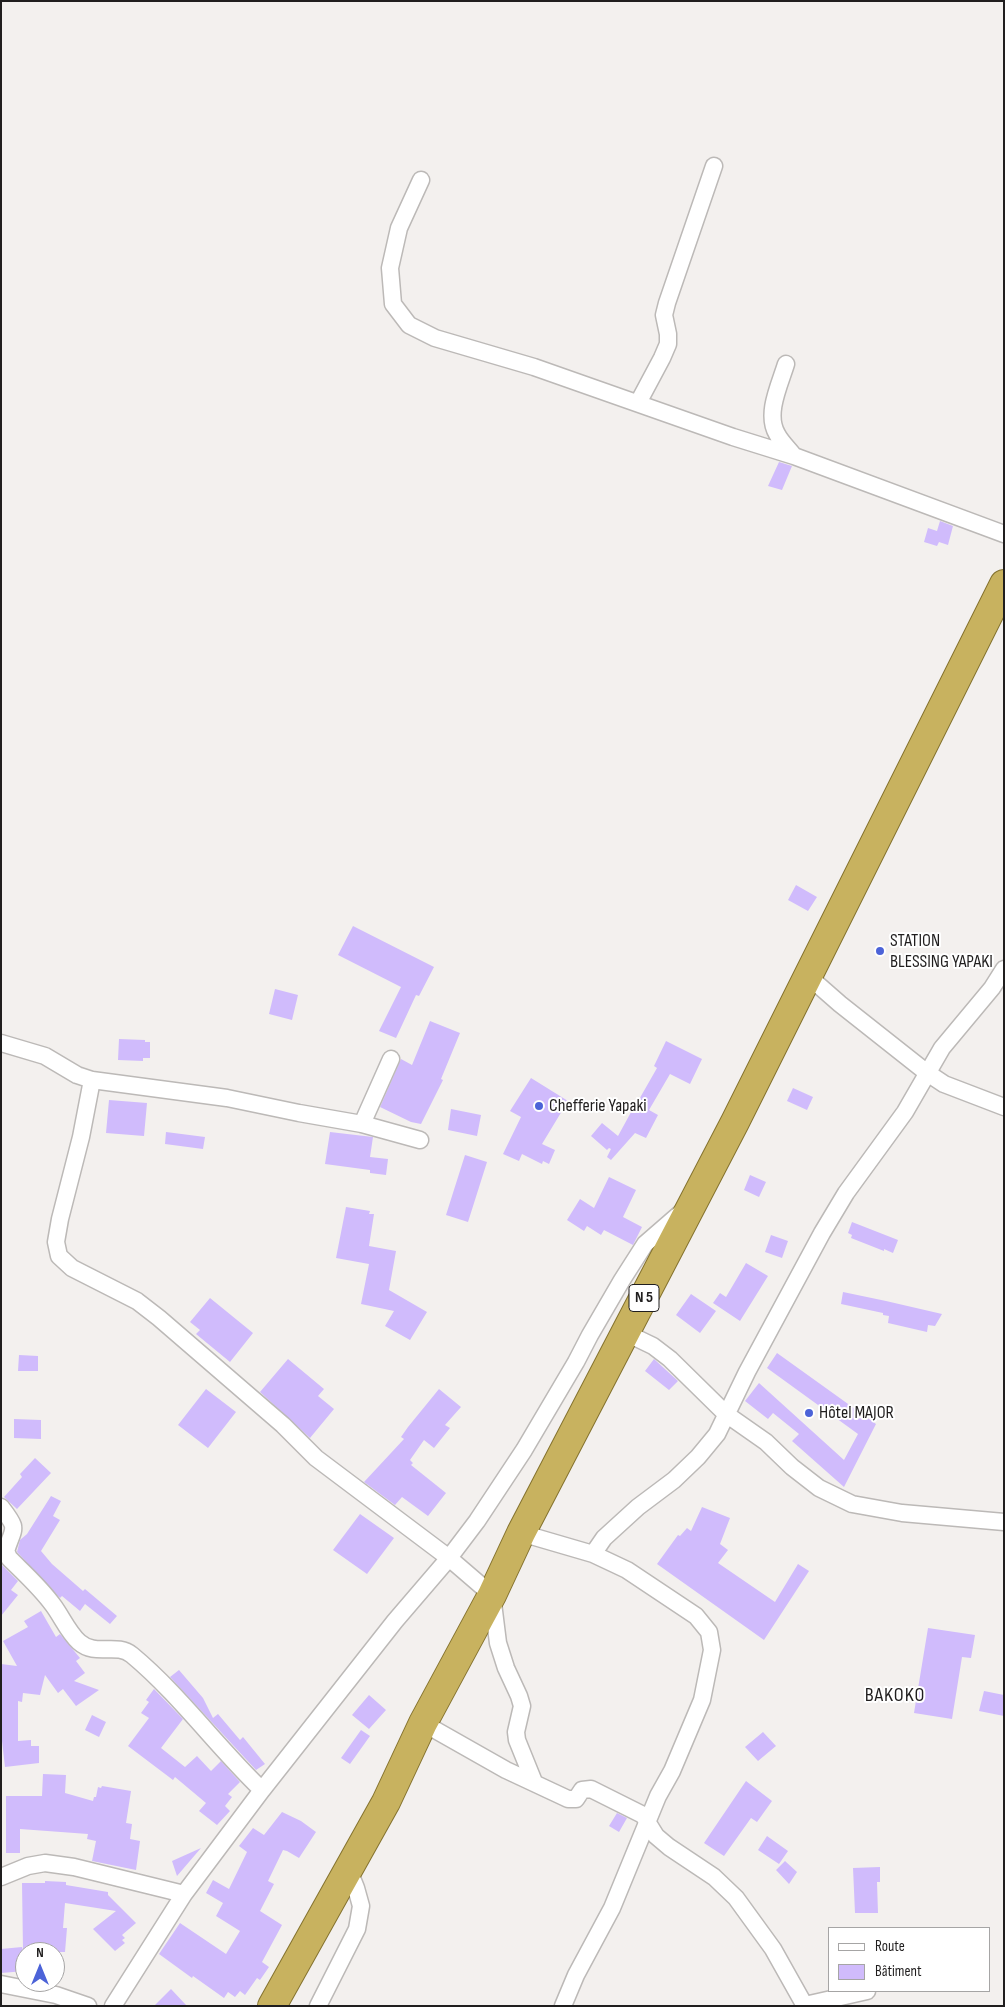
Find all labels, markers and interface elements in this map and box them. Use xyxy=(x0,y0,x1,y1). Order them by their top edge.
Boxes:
place label: STATION BLESSING YAPAKI xyxy=(890,930,993,972)
marker: STATION BLESSING YAPAKI xyxy=(874,945,886,957)
place label: Chefferie Yapaki xyxy=(549,1095,647,1117)
marker: Chefferie Yapaki xyxy=(533,1100,545,1112)
road number: N 5 xyxy=(629,1285,659,1312)
place label: Hôtel MAJOR xyxy=(819,1402,894,1424)
marker: Hôtel MAJOR xyxy=(803,1407,815,1419)
district label: BAKOKO xyxy=(864,1684,926,1708)
legend xyxy=(828,1927,990,1992)
text: Route xyxy=(875,1937,905,1956)
north arrow xyxy=(15,1942,65,1992)
text: N xyxy=(36,1944,44,1961)
text: Bâtiment xyxy=(875,1962,922,1981)

